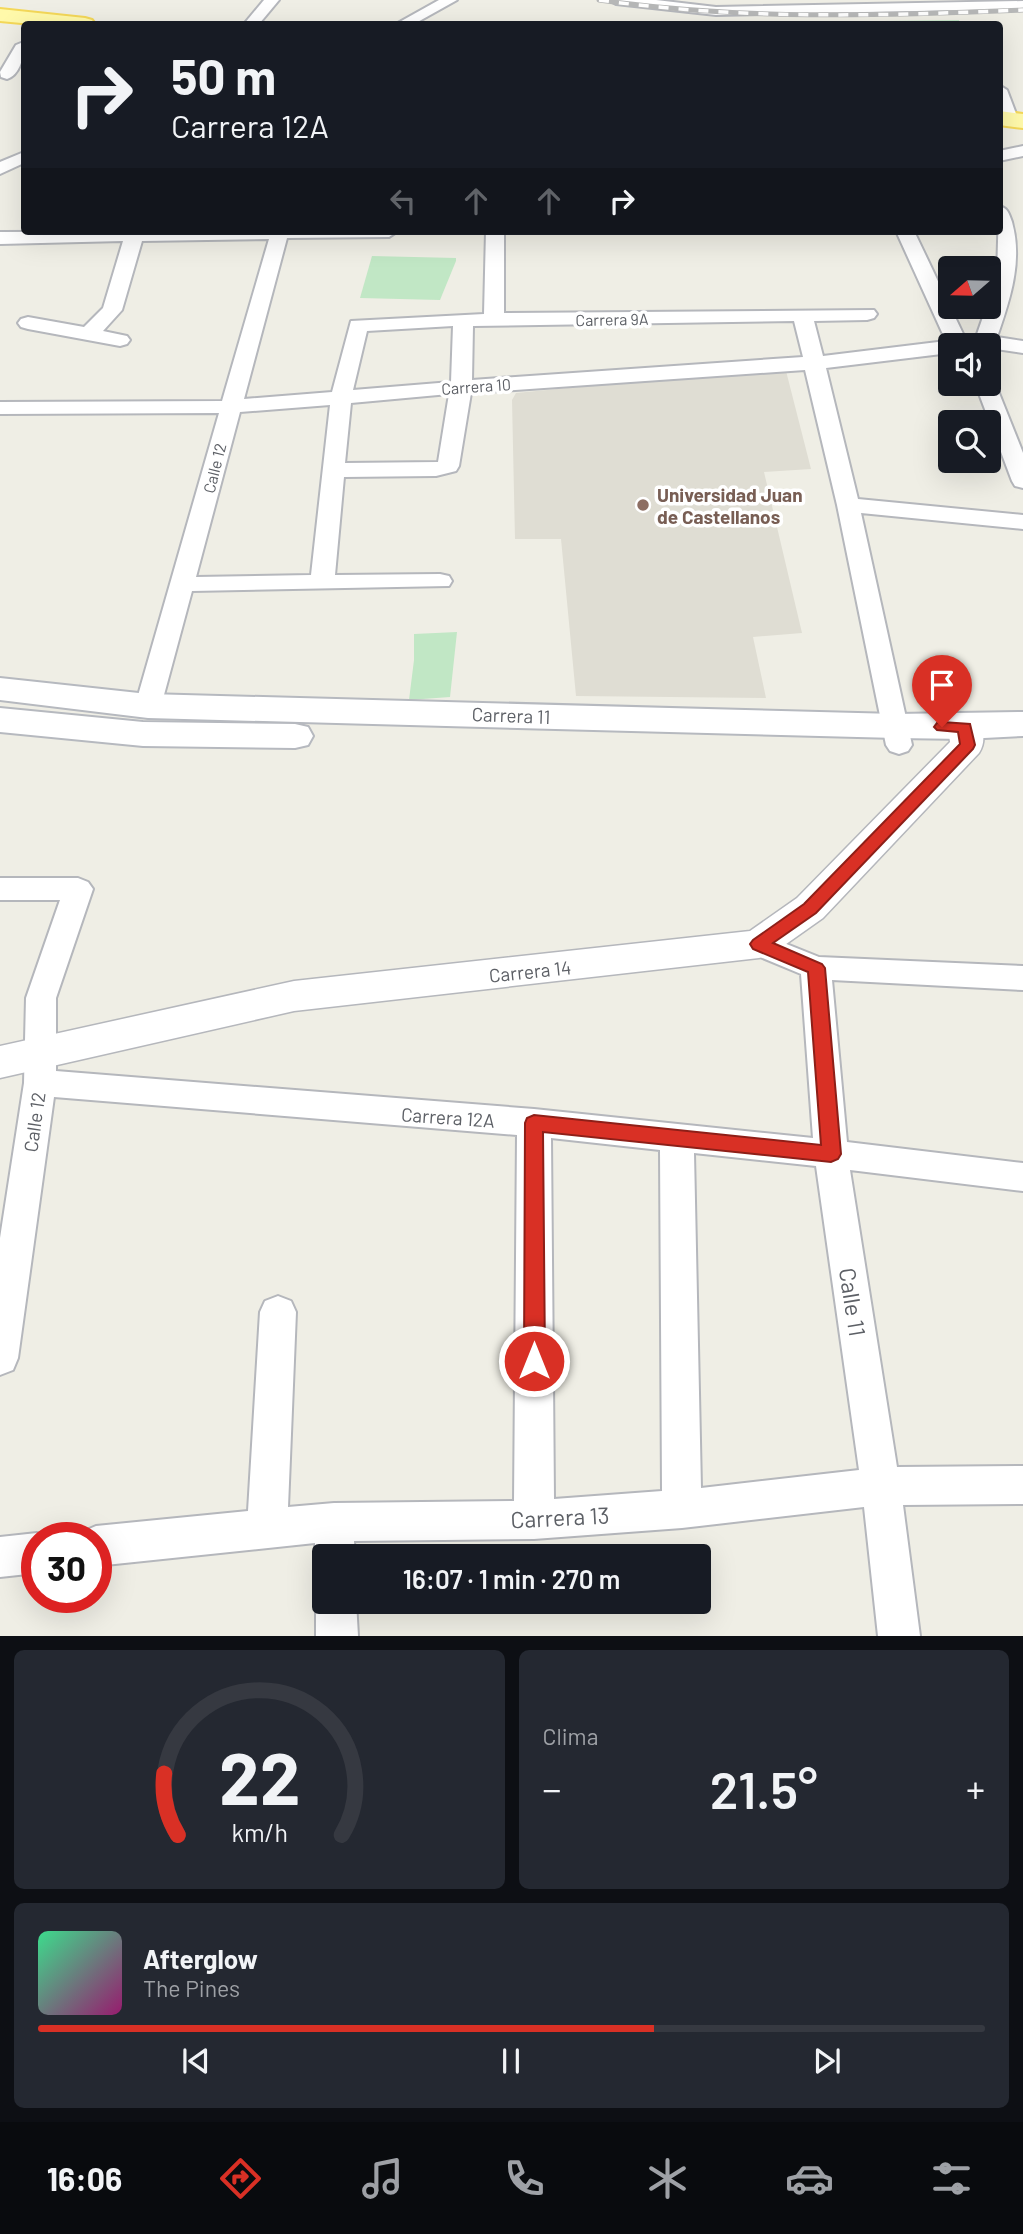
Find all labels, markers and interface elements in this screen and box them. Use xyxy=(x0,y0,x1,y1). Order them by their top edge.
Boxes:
text: 50 m xyxy=(171,46,276,105)
icon: right xyxy=(56,49,147,140)
text: Carrera 12A xyxy=(171,106,329,144)
icon: left xyxy=(384,182,422,220)
icon: ahead xyxy=(457,182,495,220)
icon: ahead xyxy=(530,182,568,220)
icon: right xyxy=(603,182,641,220)
north arrow xyxy=(938,256,1001,318)
map controls xyxy=(938,256,1001,473)
street label: Carrera 9A xyxy=(575,309,649,329)
button: sound xyxy=(938,333,1001,396)
street label: Carrera 10 xyxy=(441,374,511,398)
button: search xyxy=(938,410,1001,473)
street label: Calle 12 xyxy=(199,441,229,495)
place label: Universidad Juan de Castellanos xyxy=(657,483,803,528)
marker: Universidad Juan de Castellanos xyxy=(635,497,651,513)
pin xyxy=(912,655,972,727)
icon: arrive xyxy=(923,666,961,704)
street label: Carrera 11 xyxy=(471,702,551,728)
street label: Carrera 14 xyxy=(488,955,572,987)
street label: Calle 12 xyxy=(18,1090,50,1154)
street label: Carrera 12A xyxy=(400,1102,496,1132)
street label: Calle 11 xyxy=(834,1266,872,1338)
position arrow xyxy=(497,1324,571,1398)
street label: Carrera 13 xyxy=(510,1500,610,1534)
speed limit sign: 30 xyxy=(21,1522,112,1613)
text: 16:07 · 1 min · 270 m xyxy=(403,1563,620,1594)
text: Clima xyxy=(543,1722,598,1750)
text: 22 xyxy=(218,1733,300,1821)
text: 21.5° xyxy=(710,1757,818,1819)
text: − xyxy=(543,1765,562,1811)
text: + xyxy=(966,1765,985,1811)
text: km/h xyxy=(231,1817,288,1847)
text: Afterglow xyxy=(143,1943,258,1974)
text: The Pines xyxy=(143,1974,240,2002)
icon: previous xyxy=(177,2042,215,2080)
icon: pause xyxy=(492,2042,530,2080)
icon: next xyxy=(808,2042,846,2080)
icon: directions xyxy=(216,2154,265,2203)
icon: music xyxy=(358,2154,407,2203)
icon: phone xyxy=(500,2154,549,2203)
icon: climate xyxy=(643,2154,692,2203)
icon: car xyxy=(785,2154,834,2203)
icon: filters xyxy=(927,2154,976,2203)
text: 16:06 xyxy=(47,2159,122,2197)

